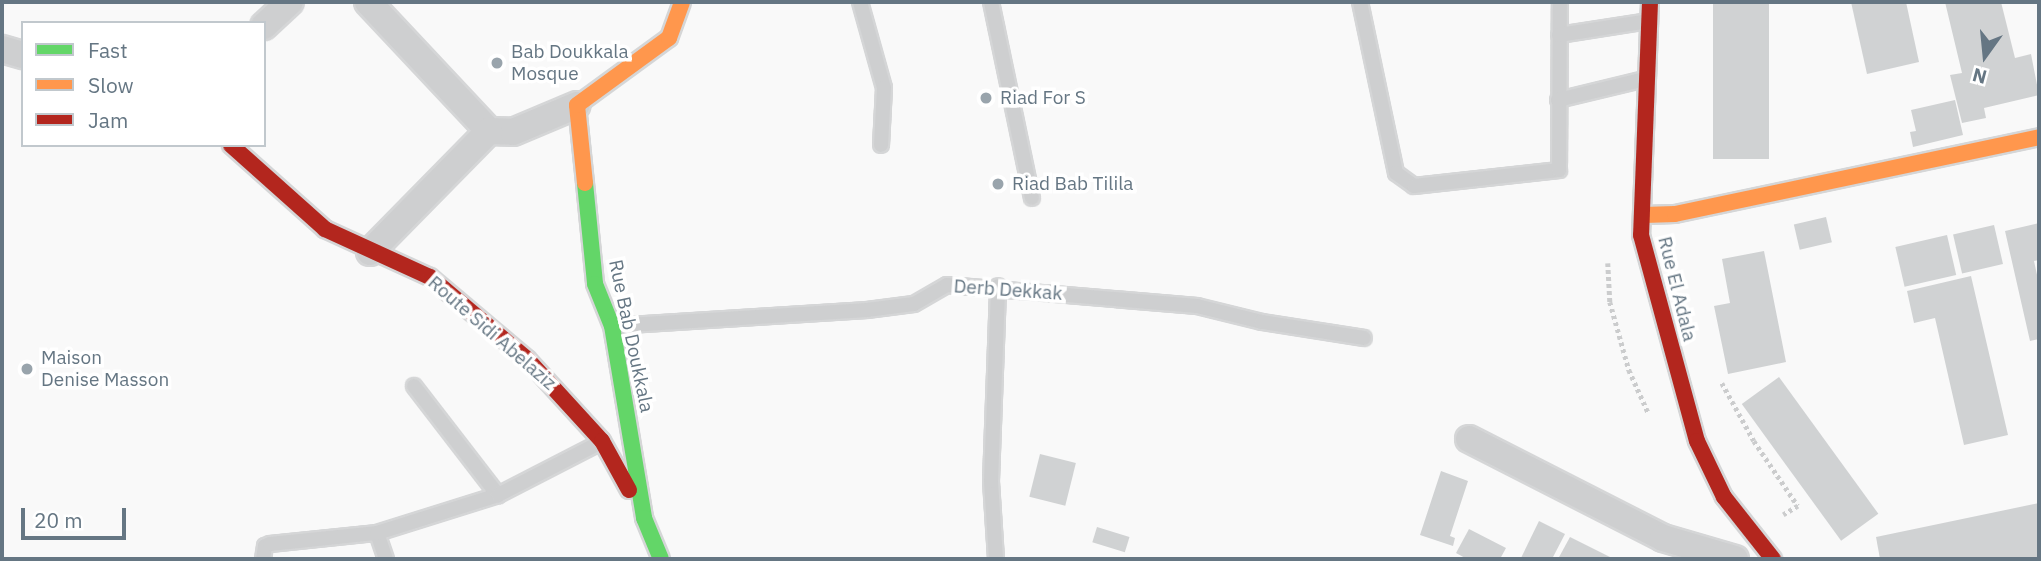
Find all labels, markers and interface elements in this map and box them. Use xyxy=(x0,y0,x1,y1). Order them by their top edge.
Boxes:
legend xyxy=(21,21,266,147)
north arrow xyxy=(1950,21,2020,91)
text: Fast xyxy=(88,36,128,64)
place label: Bab Doukkala Mosque xyxy=(511,41,629,85)
marker: Bab Doukkala Mosque xyxy=(489,55,505,71)
text: N xyxy=(1970,63,1989,90)
text: Slow xyxy=(88,71,134,99)
place label: Riad For S xyxy=(1000,87,1086,109)
marker: Riad For S xyxy=(978,90,994,106)
text: Jam xyxy=(88,106,128,134)
place label: Riad Bab Tilila xyxy=(1012,173,1133,195)
marker: Riad Bab Tilila xyxy=(990,176,1006,192)
street label: Rue El Adala xyxy=(1653,234,1701,344)
street label: Rue Bab Doukkala xyxy=(604,258,658,414)
street label: Route Sidi Abelaziz xyxy=(423,271,561,395)
street label: Derb Dekkak xyxy=(953,275,1063,305)
place label: Maison Denise Masson xyxy=(41,347,169,391)
marker: Maison Denise Masson xyxy=(19,361,35,377)
scale bar xyxy=(24,494,130,538)
text: 20 m xyxy=(34,506,83,534)

